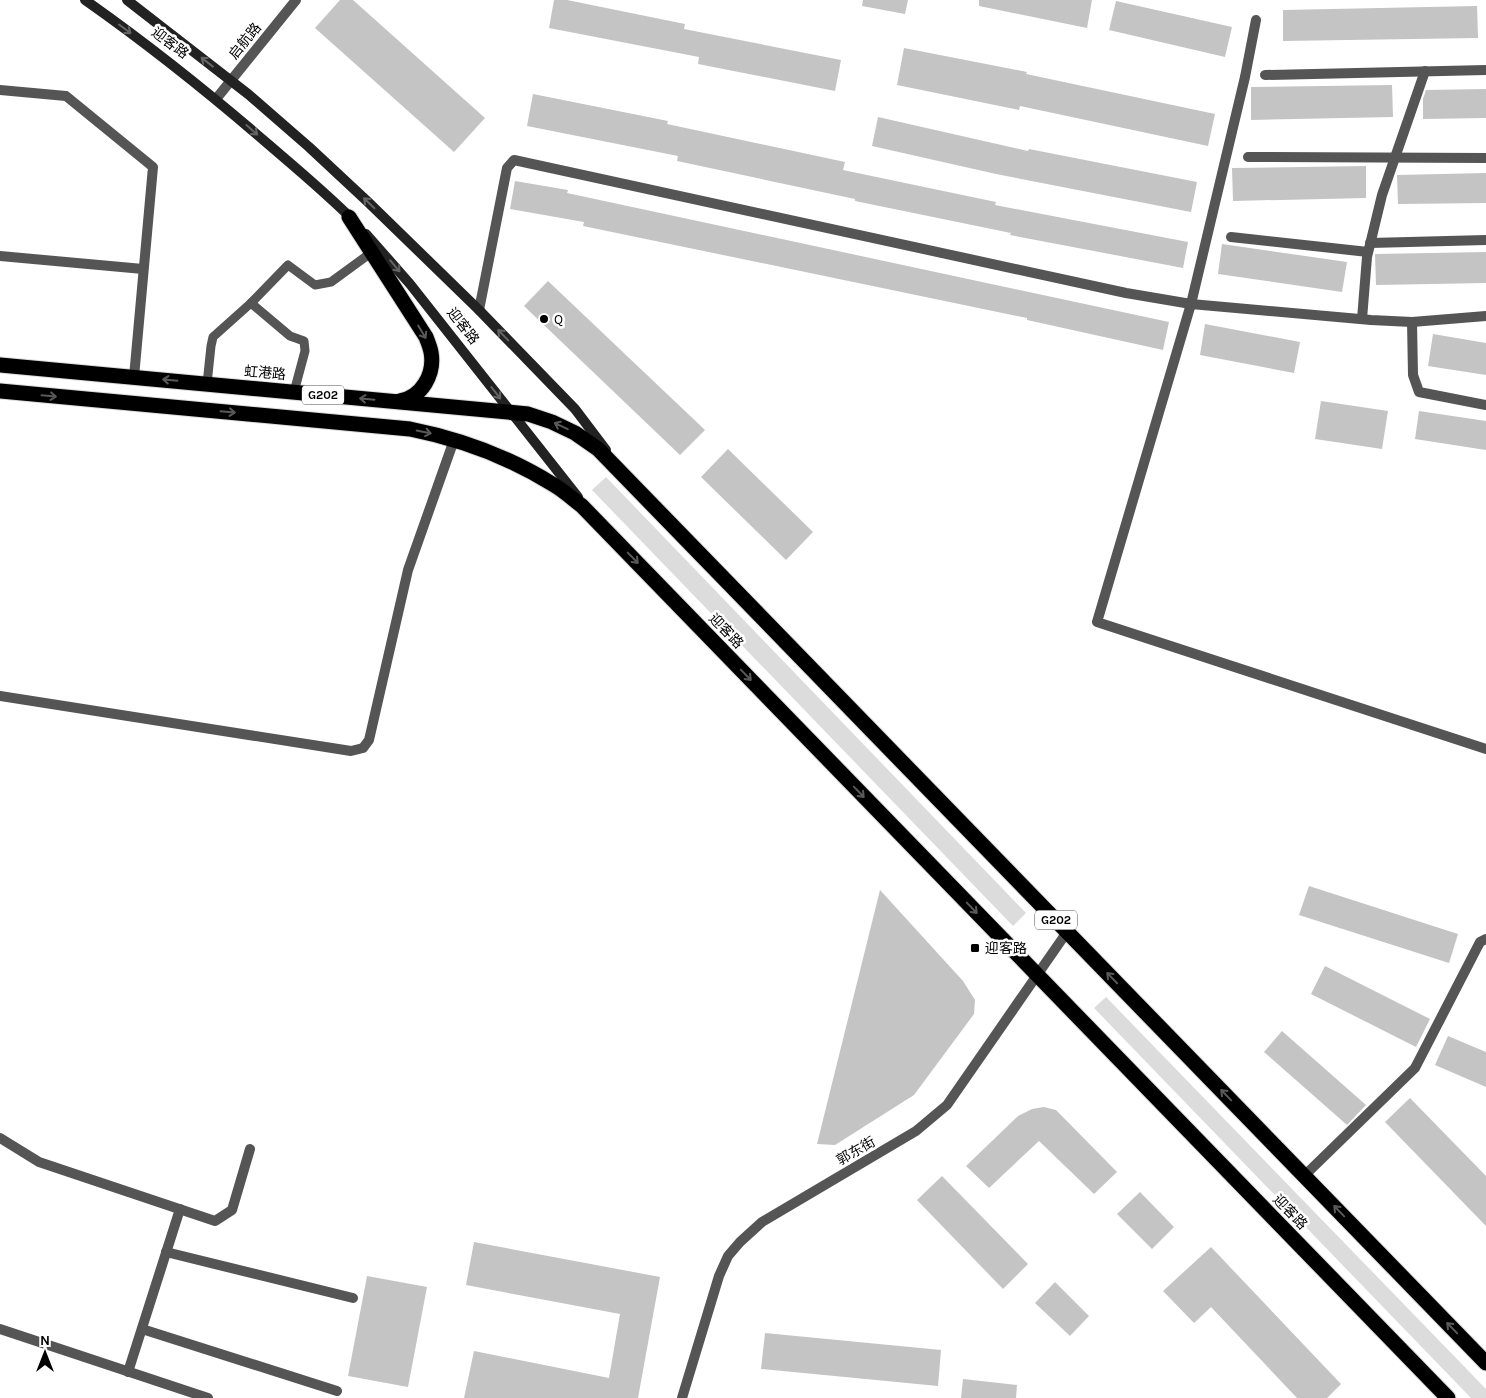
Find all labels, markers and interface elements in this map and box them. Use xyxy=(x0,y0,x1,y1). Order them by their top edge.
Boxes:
street label: 启航路 xyxy=(225,19,265,63)
one-way arrow xyxy=(118,24,132,34)
street label: 迎客路 xyxy=(148,24,192,62)
one-way arrow xyxy=(201,56,214,67)
one-way arrow xyxy=(245,124,258,135)
one-way arrow xyxy=(363,197,375,209)
one-way arrow xyxy=(389,259,400,272)
street label: 迎客路 xyxy=(443,304,483,348)
place label: Q xyxy=(554,311,563,328)
marker: Q xyxy=(538,313,550,325)
one-way arrow xyxy=(418,325,428,339)
one-way arrow xyxy=(497,329,510,341)
street label: 虹港路 xyxy=(243,363,287,383)
one-way arrow xyxy=(162,376,178,385)
road number: G202 xyxy=(302,386,344,404)
one-way arrow xyxy=(491,386,502,399)
one-way arrow xyxy=(40,391,56,401)
one-way arrow xyxy=(359,394,375,404)
one-way arrow xyxy=(219,408,235,417)
one-way arrow xyxy=(554,421,569,431)
one-way arrow xyxy=(416,428,432,438)
one-way arrow xyxy=(627,552,639,565)
street label: 迎客路 xyxy=(705,610,747,652)
one-way arrow xyxy=(740,669,752,681)
one-way arrow xyxy=(853,785,865,798)
one-way arrow xyxy=(966,902,978,914)
road number: G202 xyxy=(1035,910,1077,930)
place label: 迎客路 xyxy=(985,940,1027,957)
marker: 迎客路 xyxy=(969,942,981,954)
one-way arrow xyxy=(1107,973,1119,985)
one-way arrow xyxy=(1220,1089,1232,1101)
street label: 郭东街 xyxy=(834,1133,878,1169)
street label: 迎客路 xyxy=(1269,1191,1311,1233)
one-way arrow xyxy=(1333,1205,1345,1218)
one-way arrow xyxy=(1446,1322,1458,1334)
north arrow xyxy=(20,1328,70,1378)
text: N xyxy=(40,1332,50,1349)

